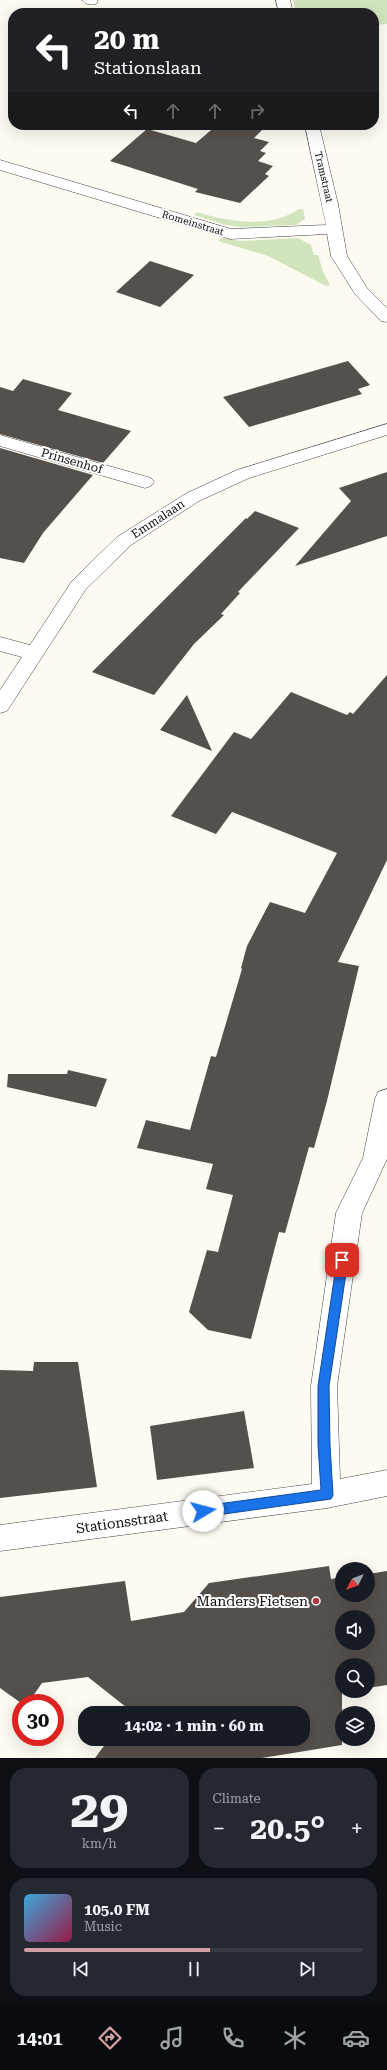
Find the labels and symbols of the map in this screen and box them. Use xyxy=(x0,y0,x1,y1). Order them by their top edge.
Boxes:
street label: Tramstraat xyxy=(313,150,335,204)
street label: Romeinstraat xyxy=(161,208,225,238)
street label: Prinsenhof xyxy=(39,445,105,477)
street label: Emmalaan xyxy=(129,497,187,541)
pin xyxy=(325,1243,359,1277)
position arrow xyxy=(182,1490,224,1532)
street label: Stationsstraat xyxy=(75,1508,169,1536)
north arrow xyxy=(335,1562,375,1602)
place label: Manders Fietsen xyxy=(197,1593,308,1609)
marker: Manders Fietsen xyxy=(311,1596,321,1606)
speed limit sign: 30 xyxy=(12,1694,64,1746)

